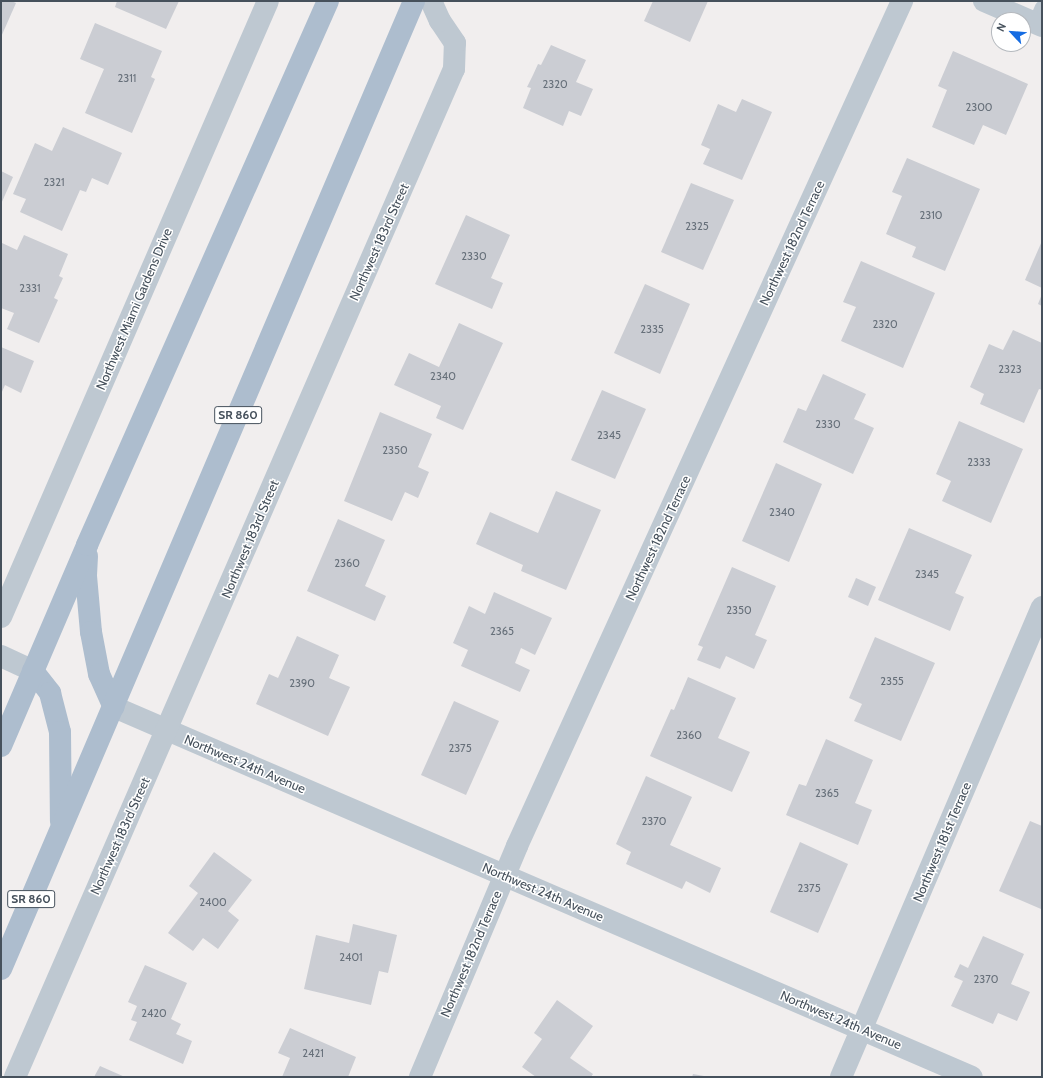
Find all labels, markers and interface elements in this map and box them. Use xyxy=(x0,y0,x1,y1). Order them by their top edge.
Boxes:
north arrow xyxy=(991,12,1031,52)
text: N xyxy=(993,21,1009,34)
house number: 2311 xyxy=(118,71,136,85)
house number: 2320 xyxy=(542,77,568,91)
house number: 2300 xyxy=(965,100,993,114)
house number: 2321 xyxy=(43,175,65,189)
street label: Northwest 182nd Terrace xyxy=(756,178,828,308)
street label: Northwest 183rd Street xyxy=(346,181,412,303)
house number: 2310 xyxy=(920,208,942,222)
house number: 2325 xyxy=(685,219,709,233)
street label: Northwest Miami Gardens Drive xyxy=(93,226,175,392)
house number: 2330 xyxy=(461,249,487,263)
house number: 2331 xyxy=(19,281,41,295)
house number: 2320 xyxy=(872,317,898,331)
house number: 2335 xyxy=(640,322,664,336)
house number: 2323 xyxy=(998,362,1022,376)
house number: 2340 xyxy=(430,369,456,383)
road number: SR 860 xyxy=(214,405,262,425)
house number: 2330 xyxy=(815,417,841,431)
house number: 2345 xyxy=(597,428,621,442)
house number: 2350 xyxy=(382,443,408,457)
house number: 2333 xyxy=(967,455,991,469)
street label: Northwest 182nd Terrace xyxy=(622,473,694,603)
street label: Northwest 183rd Street xyxy=(218,478,282,600)
house number: 2340 xyxy=(769,505,795,519)
house number: 2360 xyxy=(334,556,360,570)
house number: 2345 xyxy=(915,567,939,581)
house number: 2350 xyxy=(726,603,752,617)
house number: 2365 xyxy=(490,624,514,638)
house number: 2355 xyxy=(880,674,904,688)
house number: 2390 xyxy=(289,676,315,690)
house number: 2360 xyxy=(676,728,702,742)
street label: Northwest 24th Avenue xyxy=(182,731,308,797)
house number: 2375 xyxy=(448,741,472,755)
street label: Northwest 183rd Street xyxy=(87,775,153,897)
street label: Northwest 181st Terrace xyxy=(910,780,974,904)
house number: 2365 xyxy=(815,786,839,800)
house number: 2370 xyxy=(642,814,666,828)
street label: Northwest 24th Avenue xyxy=(480,859,606,925)
house number: 2375 xyxy=(797,881,821,895)
street label: Northwest 182nd Terrace xyxy=(437,888,505,1020)
road number: SR 860 xyxy=(7,889,55,909)
house number: 2400 xyxy=(199,895,227,909)
house number: 2401 xyxy=(339,950,363,964)
house number: 2370 xyxy=(974,972,998,986)
street label: Northwest 24th Avenue xyxy=(778,987,904,1053)
house number: 2420 xyxy=(141,1006,167,1020)
house number: 2421 xyxy=(302,1046,324,1060)

